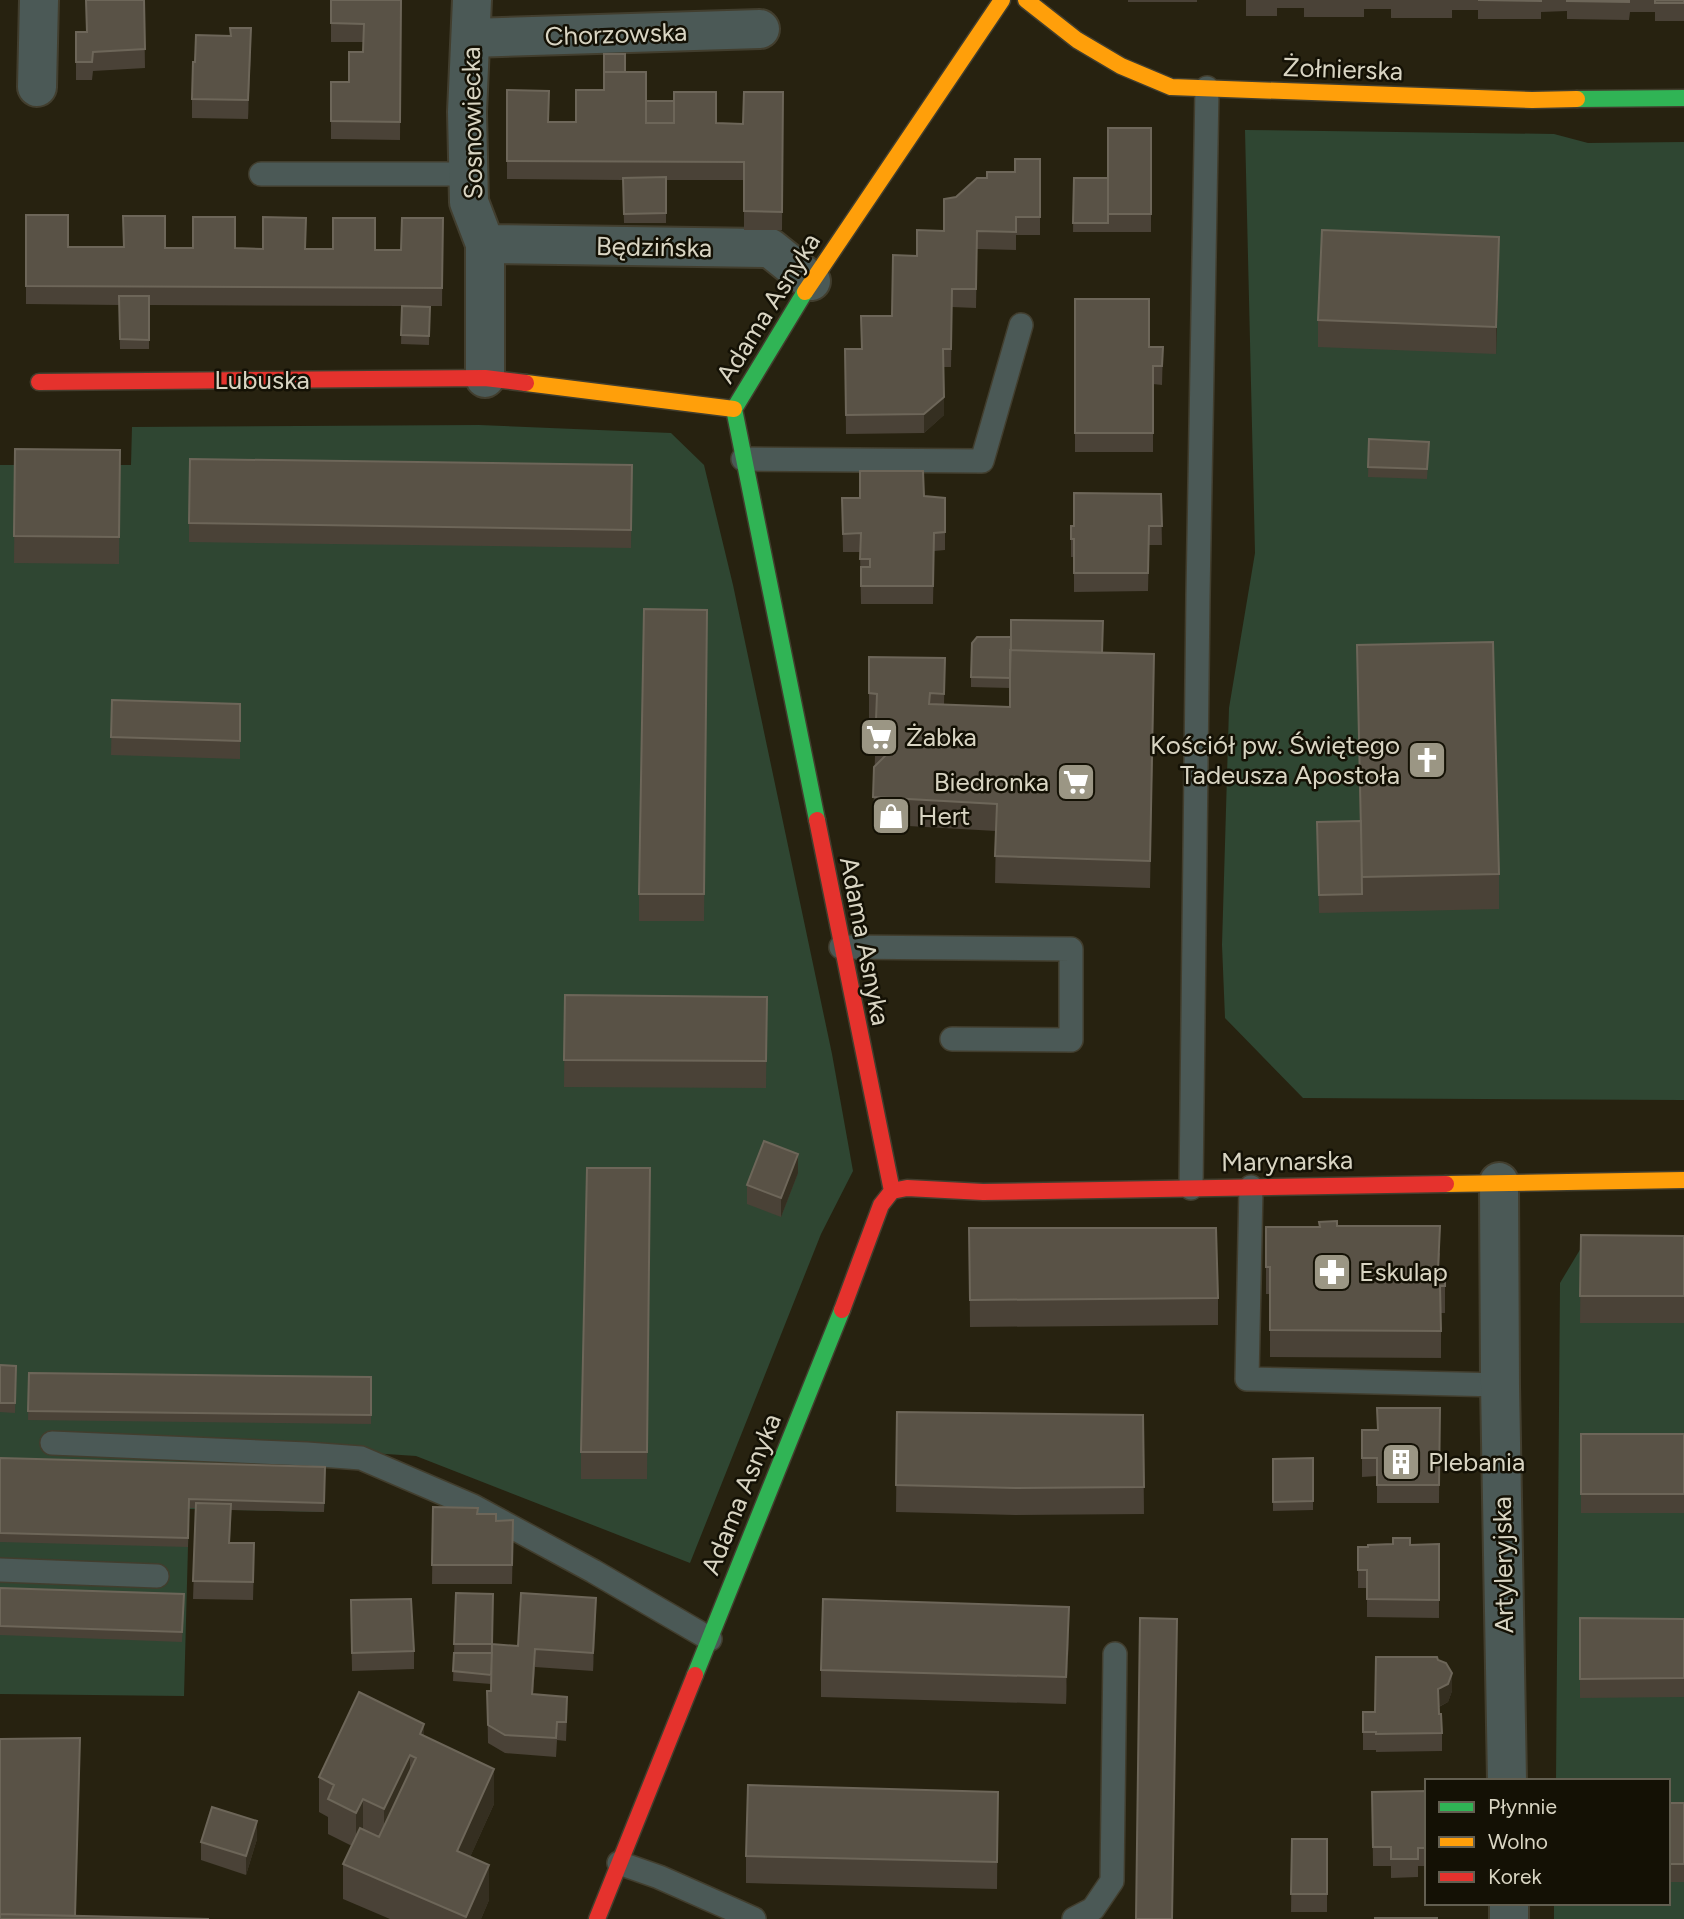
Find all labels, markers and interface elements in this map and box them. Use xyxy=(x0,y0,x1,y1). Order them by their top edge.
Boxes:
street label: Chorzowska xyxy=(544,16,688,52)
street label: Sosnowiecka xyxy=(455,46,489,200)
street label: Żołnierska xyxy=(1282,51,1404,87)
street label: Adama Asnyka xyxy=(709,227,827,389)
street label: Będzińska xyxy=(596,230,712,264)
street label: Lubuska xyxy=(214,364,310,396)
supermarket icon: Żabka xyxy=(858,716,900,758)
place label: Żabka xyxy=(906,721,977,753)
place label: Kościół pw. Świętego Tadeusza Apostoła xyxy=(1150,729,1400,791)
church icon: Kościół pw. Świętego Tadeusza Apostoła xyxy=(1406,739,1448,781)
supermarket icon: Biedronka xyxy=(1055,761,1097,803)
place label: Biedronka xyxy=(934,766,1049,798)
shop icon: Hert xyxy=(870,795,912,837)
place label: Hert xyxy=(918,800,971,832)
street label: Adama Asnyka xyxy=(833,854,897,1028)
street label: Marynarska xyxy=(1221,1144,1353,1178)
pharmacy icon: Eskulap xyxy=(1311,1251,1353,1293)
place label: Eskulap xyxy=(1359,1256,1448,1288)
street label: Adama Asnyka xyxy=(694,1409,788,1579)
building icon: Plebania xyxy=(1380,1441,1422,1483)
place label: Plebania xyxy=(1428,1446,1525,1478)
street label: Artyleryjska xyxy=(1486,1496,1520,1634)
legend xyxy=(1425,1779,1670,1905)
text: Płynnie xyxy=(1488,1794,1557,1819)
text: Wolno xyxy=(1488,1829,1548,1854)
text: Korek xyxy=(1488,1864,1542,1889)

